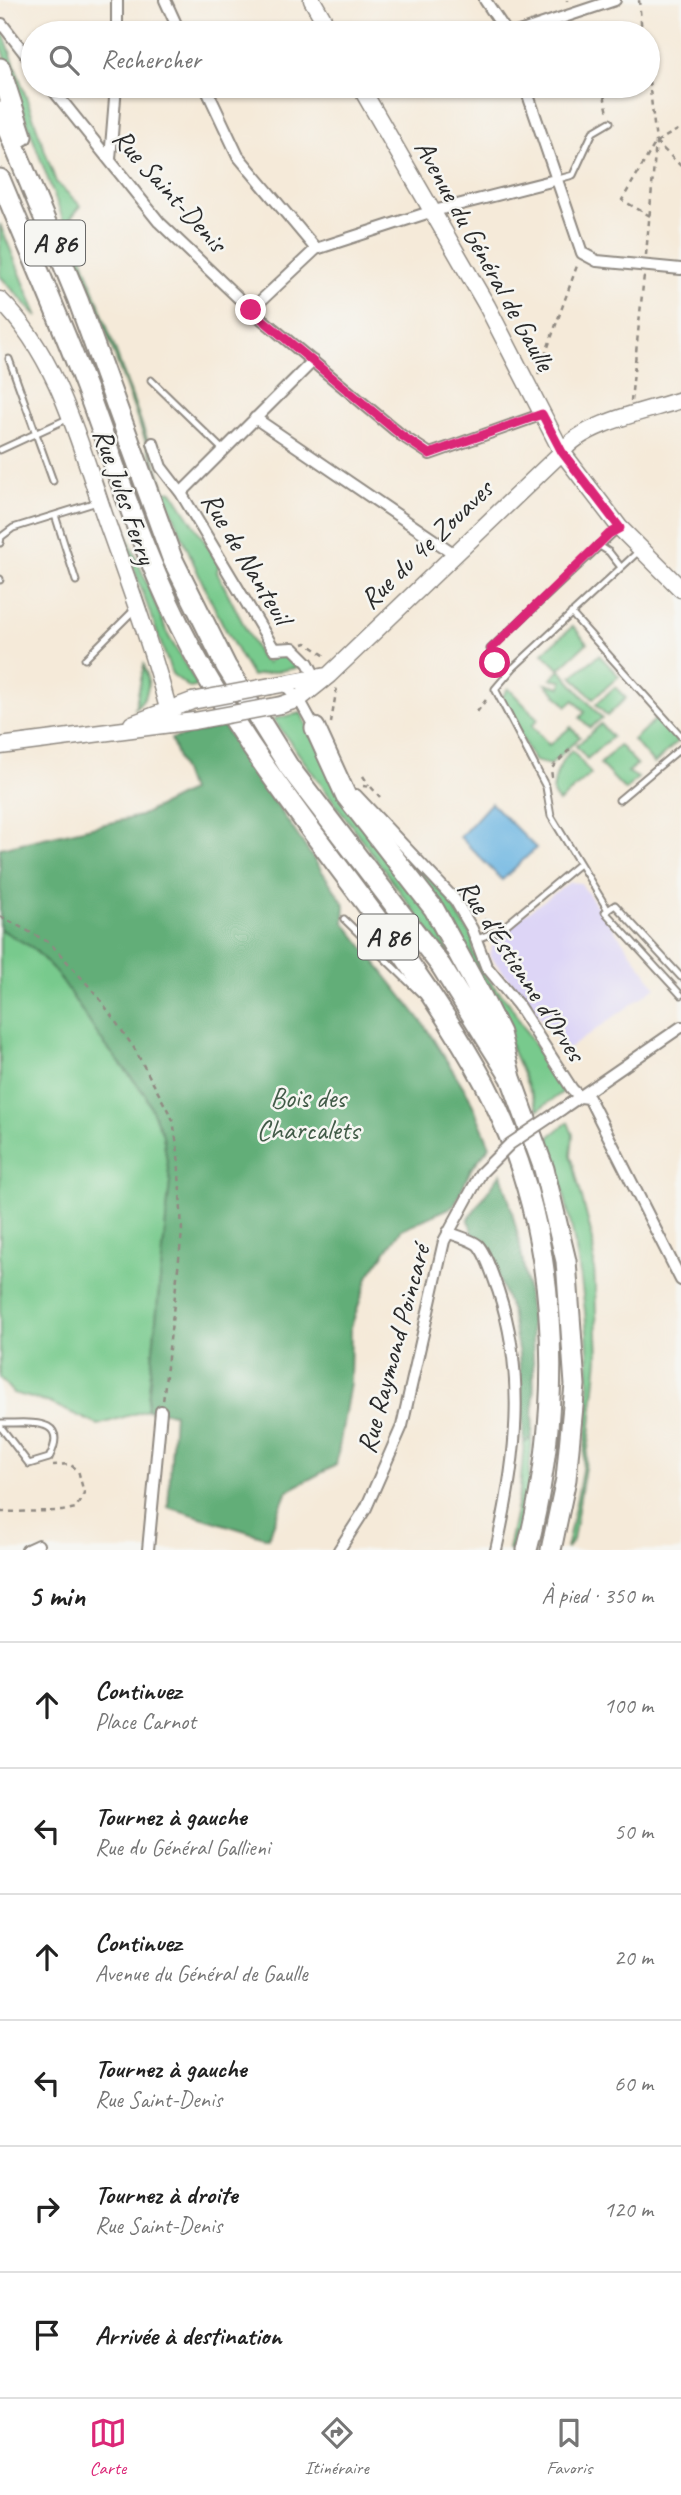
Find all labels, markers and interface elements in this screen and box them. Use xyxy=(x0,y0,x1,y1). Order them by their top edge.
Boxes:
search box xyxy=(21,21,660,98)
icon: search xyxy=(45,41,83,79)
text: Rechercher xyxy=(101,43,201,76)
street label: Rue Saint-Denis xyxy=(105,121,236,261)
street label: Avenue du Général de Gaulle xyxy=(407,133,564,378)
road number: A 86 xyxy=(25,220,85,266)
route end xyxy=(235,294,266,325)
street label: Rue Jules Ferry xyxy=(85,424,165,571)
street label: Rue du 4e Zouaves xyxy=(352,470,502,616)
street label: Rue de Nanteuil xyxy=(194,486,303,635)
route start xyxy=(479,647,510,678)
street label: Rue d'Estienne d'Orves xyxy=(450,872,595,1070)
road number: A 86 xyxy=(358,914,418,960)
park label: Bois des Charcalets xyxy=(257,1080,362,1147)
street label: Rue Raymond Poincaré xyxy=(348,1237,439,1457)
text: 5 min xyxy=(28,1577,85,1615)
text: À pied · 350 m xyxy=(541,1581,653,1610)
text: Continuez xyxy=(95,1674,181,1707)
icon: ahead xyxy=(28,1686,66,1724)
text: 100 m xyxy=(604,1691,653,1720)
text: Place Carnot xyxy=(95,1707,196,1736)
text: Tournez à gauche xyxy=(95,1800,246,1833)
icon: left xyxy=(28,1812,66,1850)
text: 50 m xyxy=(614,1817,653,1846)
text: Rue du Général Gallieni xyxy=(95,1833,270,1862)
text: Continuez xyxy=(95,1926,181,1959)
icon: ahead xyxy=(28,1938,66,1976)
text: 20 m xyxy=(614,1943,653,1972)
text: Avenue du Général de Gaulle xyxy=(95,1959,307,1988)
text: Tournez à gauche xyxy=(95,2052,246,2085)
icon: left xyxy=(28,2064,66,2102)
text: 60 m xyxy=(614,2069,653,2098)
text: Rue Saint-Denis xyxy=(95,2085,222,2114)
text: Tournez à droite xyxy=(95,2178,237,2211)
icon: right xyxy=(28,2190,66,2228)
text: 120 m xyxy=(604,2195,653,2224)
text: Rue Saint-Denis xyxy=(95,2211,222,2240)
icon: arrive xyxy=(28,2316,66,2354)
text: Arrivée à destination xyxy=(95,2319,281,2352)
tab: Carte xyxy=(89,2414,127,2480)
tab: Itinéraire xyxy=(305,2414,369,2480)
tab: Favoris xyxy=(546,2414,592,2480)

